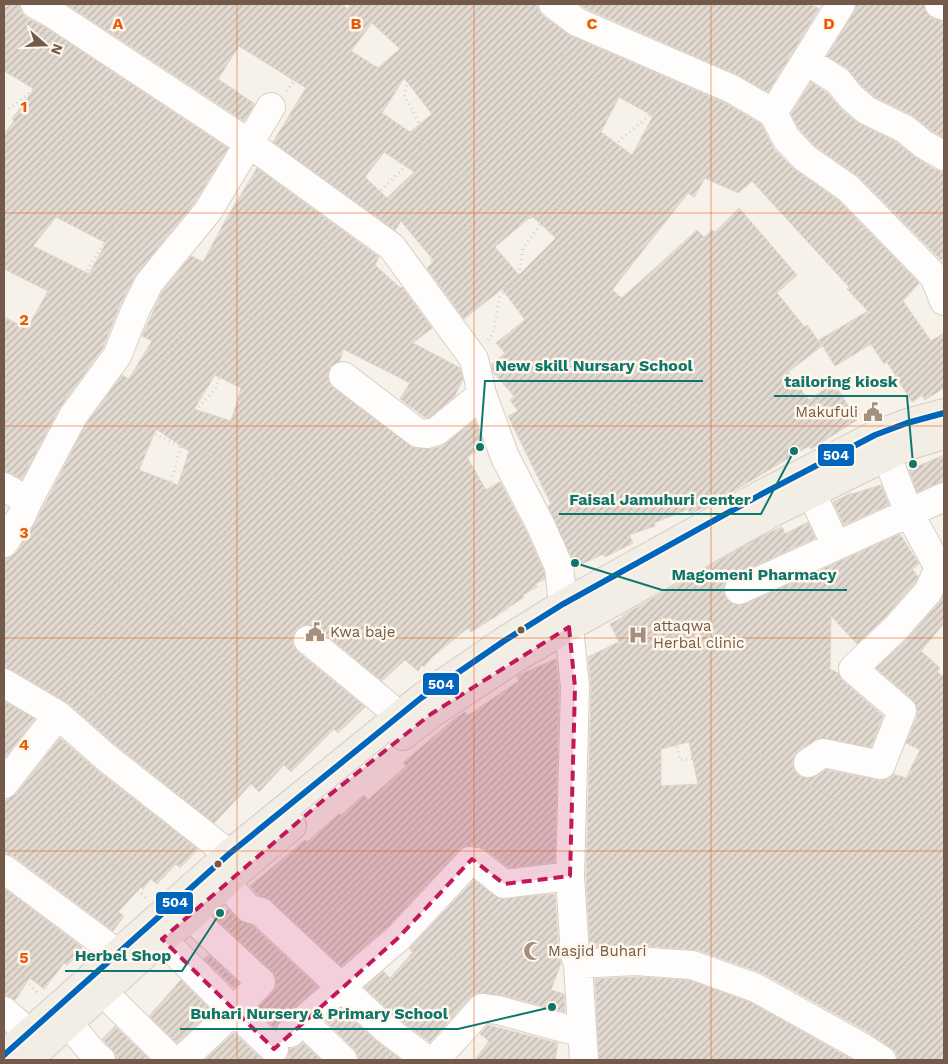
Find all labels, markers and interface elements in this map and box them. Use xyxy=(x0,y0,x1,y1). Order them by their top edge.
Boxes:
text: A xyxy=(113,14,124,33)
text: B xyxy=(351,14,362,33)
text: C xyxy=(587,14,598,33)
text: D xyxy=(823,14,835,33)
north arrow xyxy=(20,20,70,70)
text: N xyxy=(48,42,67,57)
text: 1 xyxy=(21,97,27,116)
text: 2 xyxy=(19,310,29,329)
callout: New skill Nursary School xyxy=(485,350,703,381)
text: New skill Nursary School xyxy=(495,356,694,375)
callout: tailoring kiosk xyxy=(774,365,907,396)
text: tailoring kiosk xyxy=(784,372,898,391)
public building icon: Makufuli xyxy=(862,401,884,423)
place label: Makufuli xyxy=(795,403,858,421)
line badge: 504 xyxy=(817,443,855,467)
text: 504 xyxy=(823,447,849,463)
callout: Faisal Jamuhuri center xyxy=(559,483,761,514)
text: Faisal Jamuhuri center xyxy=(569,490,751,509)
text: 3 xyxy=(19,523,29,542)
callout: Magomeni Pharmacy xyxy=(662,559,847,590)
text: Magomeni Pharmacy xyxy=(672,565,837,584)
place label: attaqwa Herbal clinic xyxy=(653,617,744,652)
public building icon: Kwa baje xyxy=(304,621,326,643)
place label: Kwa baje xyxy=(330,623,395,641)
hospital icon: attaqwa Herbal clinic xyxy=(627,624,649,646)
unlabelled marker xyxy=(516,625,526,635)
line badge: 504 xyxy=(422,672,460,696)
text: 504 xyxy=(428,676,454,692)
text: 4 xyxy=(19,735,29,754)
unlabelled marker xyxy=(213,859,223,869)
line badge: 504 xyxy=(155,891,194,915)
text: 504 xyxy=(162,894,188,910)
callout: Herbel Shop xyxy=(65,940,182,971)
mosque icon: Masjid Buhari xyxy=(522,940,544,962)
place label: Masjid Buhari xyxy=(548,942,647,960)
text: Herbel Shop xyxy=(75,946,171,965)
text: 5 xyxy=(19,948,29,967)
callout: Buhari Nursery & Primary School xyxy=(180,998,458,1029)
text: Buhari Nursery & Primary School xyxy=(190,1004,449,1023)

